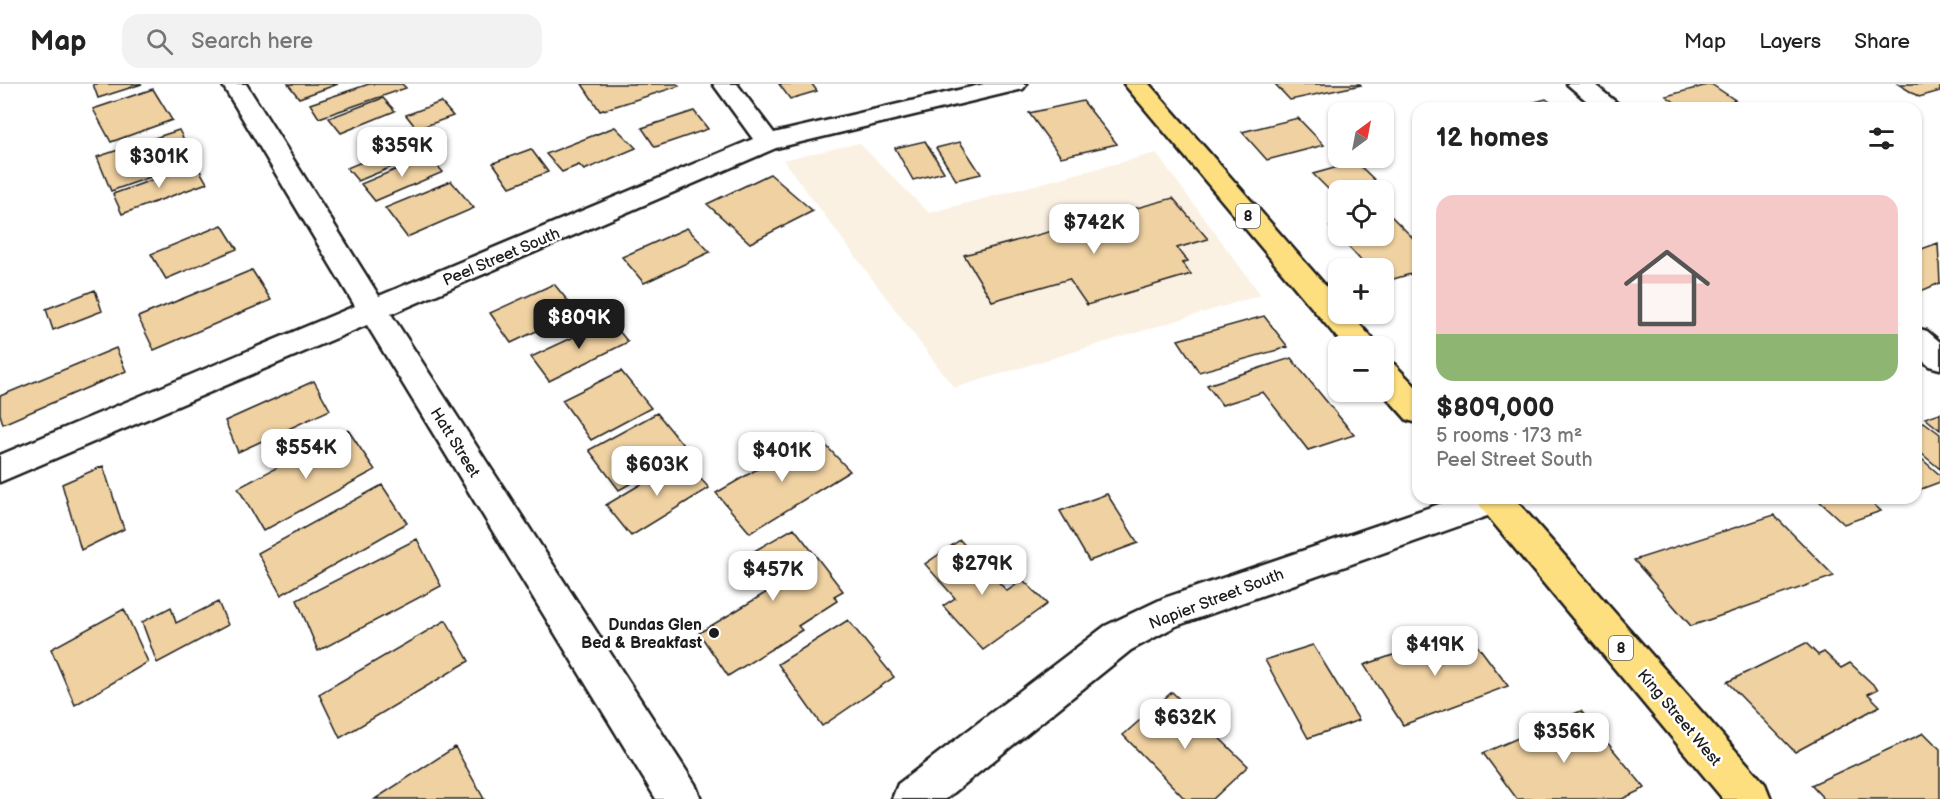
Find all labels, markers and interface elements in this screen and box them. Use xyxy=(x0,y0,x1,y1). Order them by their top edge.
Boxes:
search box xyxy=(122,14,542,68)
text: Map xyxy=(30,25,86,58)
icon: search xyxy=(143,25,176,58)
text: Search here xyxy=(191,28,313,55)
text: Map xyxy=(1684,29,1726,54)
text: Layers xyxy=(1759,29,1821,54)
text: Share xyxy=(1854,29,1910,54)
north arrow xyxy=(1328,102,1394,168)
map controls xyxy=(1328,102,1394,402)
icon: filters xyxy=(1865,122,1898,155)
text: 12 homes xyxy=(1436,123,1548,154)
pin: $359K xyxy=(360,127,444,178)
text: $359K xyxy=(371,134,433,158)
pin: $301K xyxy=(117,138,201,189)
text: $301K xyxy=(129,145,189,169)
button: locate xyxy=(1328,180,1394,246)
pin: $742K xyxy=(1052,204,1136,255)
road number: 8 xyxy=(1236,204,1260,228)
text: $742K xyxy=(1063,211,1125,235)
street label: Peel Street South xyxy=(440,224,563,291)
icon: home xyxy=(1613,234,1721,342)
button: + xyxy=(1328,258,1394,324)
pin: $809K xyxy=(537,299,621,350)
text: $809K xyxy=(548,306,610,330)
button: − xyxy=(1328,336,1394,402)
text: $809,000 xyxy=(1436,393,1555,424)
street label: Hatt Street xyxy=(426,404,484,481)
text: 5 rooms · 173 m² xyxy=(1436,424,1582,448)
pin: $554K xyxy=(264,429,348,480)
pin: $401K xyxy=(740,432,824,483)
text: $554K xyxy=(275,436,337,460)
text: $401K xyxy=(752,439,812,463)
pin: $603K xyxy=(615,446,699,497)
text: Peel Street South xyxy=(1436,448,1592,472)
text: $603K xyxy=(625,453,689,477)
pin: $279K xyxy=(940,545,1024,596)
pin: $457K xyxy=(731,551,815,602)
text: $279K xyxy=(952,552,1013,576)
text: $457K xyxy=(742,558,804,582)
street label: Napier Street South xyxy=(1147,565,1287,634)
place label: Dundas Glen Bed & Breakfast xyxy=(581,616,703,653)
marker: Dundas Glen Bed & Breakfast xyxy=(707,626,721,640)
pin: $419K xyxy=(1393,626,1477,677)
text: $419K xyxy=(1406,633,1464,657)
road number: 8 xyxy=(1609,636,1633,660)
street label: King Street West xyxy=(1633,666,1725,770)
pin: $632K xyxy=(1143,699,1227,750)
text: $632K xyxy=(1154,706,1216,730)
pin: $356K xyxy=(1522,713,1606,764)
text: $356K xyxy=(1533,720,1595,744)

